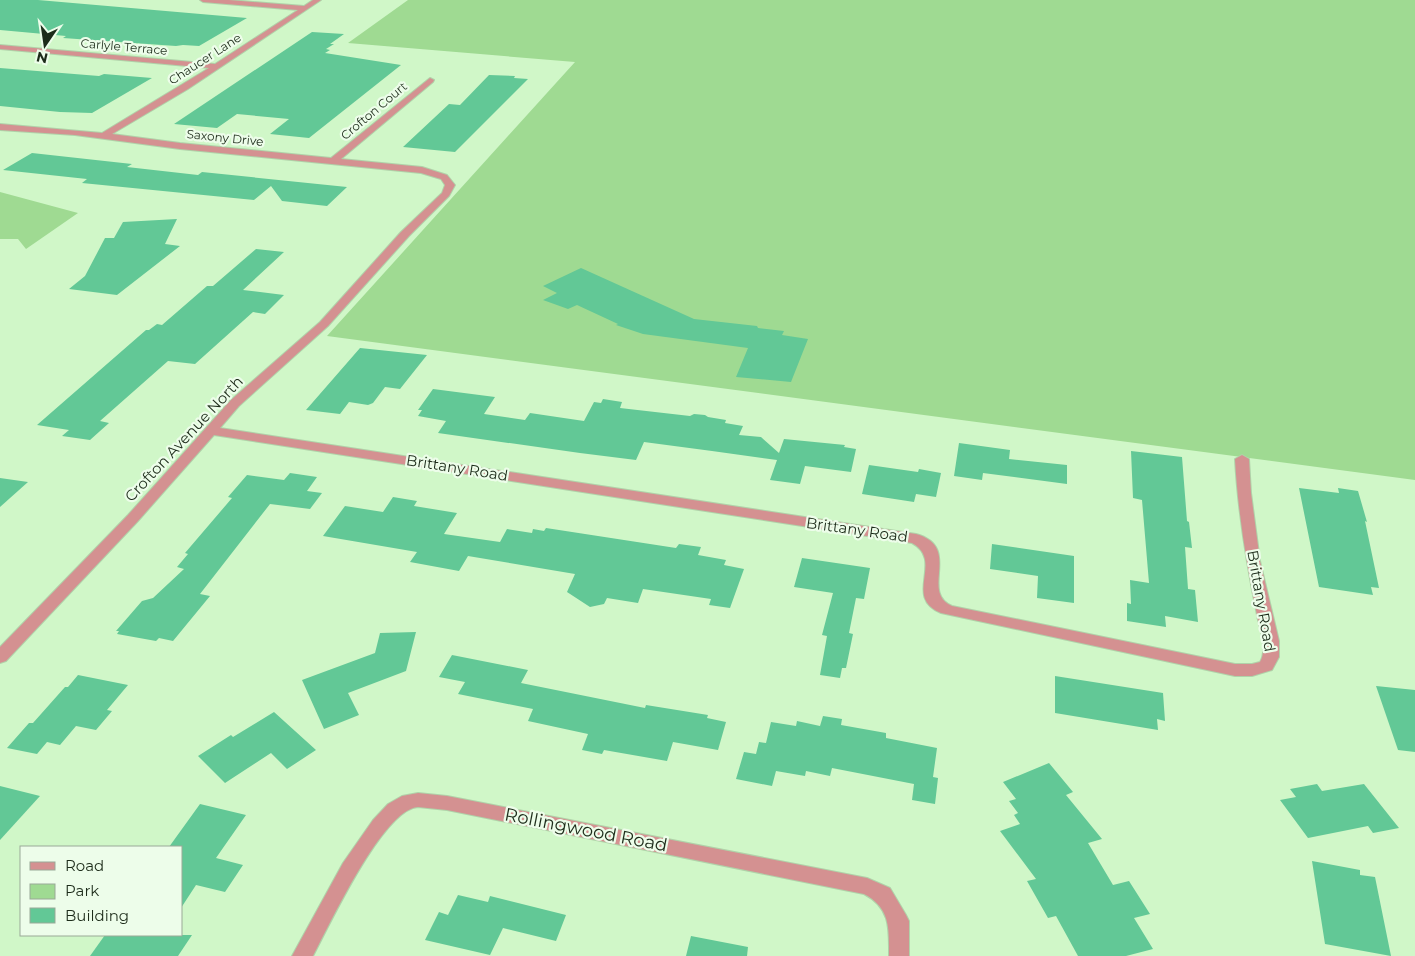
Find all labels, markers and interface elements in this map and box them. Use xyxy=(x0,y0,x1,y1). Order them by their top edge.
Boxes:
north arrow xyxy=(20,20,70,70)
street label: Chaucer Lane xyxy=(166,30,244,88)
street label: Carlyle Terrace xyxy=(80,35,168,58)
text: N xyxy=(35,48,50,68)
street label: Crofton Court xyxy=(337,78,410,143)
street label: Saxony Drive xyxy=(186,126,264,149)
street label: Crofton Avenue North xyxy=(120,372,247,505)
street label: Brittany Road xyxy=(405,450,509,485)
street label: Brittany Road xyxy=(805,513,909,546)
street label: Brittany Road xyxy=(1243,549,1280,653)
street label: Rollingwood Road xyxy=(503,803,669,857)
legend xyxy=(20,846,182,936)
text: Road xyxy=(65,856,104,875)
text: Park xyxy=(65,881,99,900)
text: Building xyxy=(65,906,129,925)

